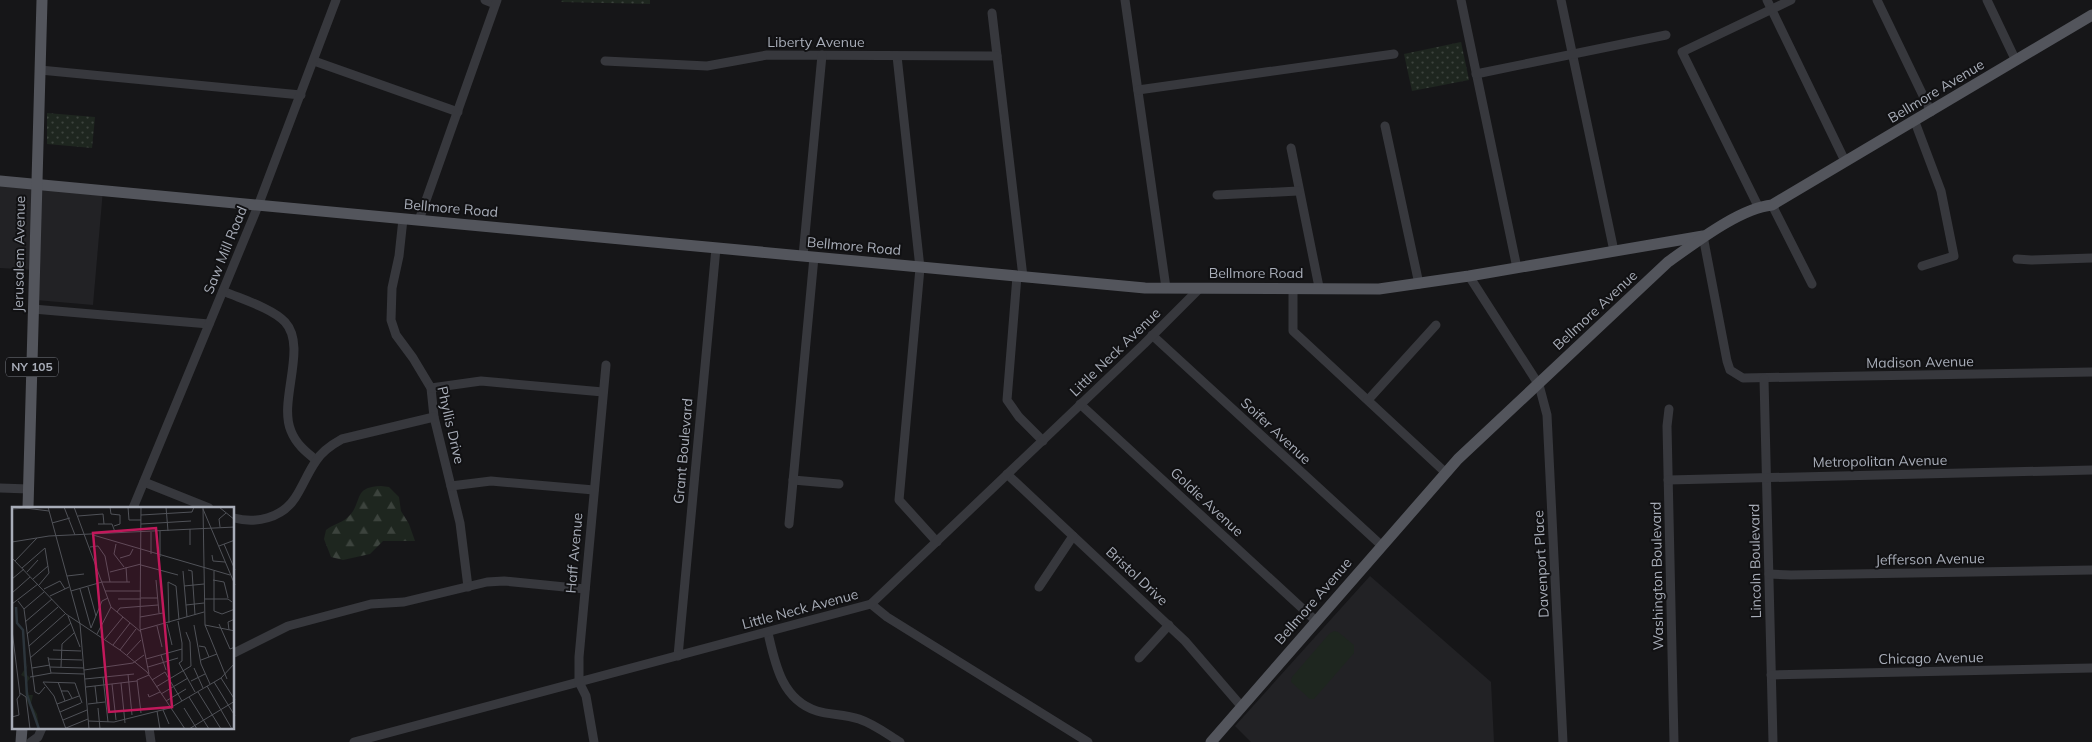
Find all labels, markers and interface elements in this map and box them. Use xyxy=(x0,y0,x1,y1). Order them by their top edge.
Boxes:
street label: Liberty Avenue xyxy=(767,33,865,51)
street label: Bellmore Avenue xyxy=(1885,55,1987,127)
street label: Bellmore Road xyxy=(403,195,499,221)
street label: Jerusalem Avenue xyxy=(9,196,29,312)
street label: Saw Mill Road xyxy=(199,204,251,296)
street label: Bellmore Road xyxy=(806,233,902,259)
street label: Bellmore Road xyxy=(1209,264,1303,282)
street label: Bellmore Avenue xyxy=(1549,266,1641,354)
street label: Little Neck Avenue xyxy=(1066,304,1164,400)
street label: Madison Avenue xyxy=(1866,352,1974,372)
road number: NY 105 xyxy=(6,358,58,377)
street label: Phyllis Drive xyxy=(433,384,469,466)
street label: Soifer Avenue xyxy=(1237,394,1315,468)
street label: Grant Boulevard xyxy=(669,397,697,505)
street label: Metropolitan Avenue xyxy=(1813,451,1947,471)
street label: Goldie Avenue xyxy=(1167,464,1247,540)
street label: Washington Boulevard xyxy=(1647,502,1667,650)
street label: Lincoln Boulevard xyxy=(1745,504,1765,618)
inset map xyxy=(12,507,235,730)
street label: Davenport Place xyxy=(1529,510,1553,618)
street label: Haff Avenue xyxy=(562,512,586,594)
street label: Bristol Drive xyxy=(1102,543,1172,609)
street label: Jefferson Avenue xyxy=(1875,549,1985,569)
street label: Bellmore Avenue xyxy=(1270,554,1356,648)
street label: Little Neck Avenue xyxy=(740,585,860,633)
street label: Chicago Avenue xyxy=(1878,648,1984,668)

